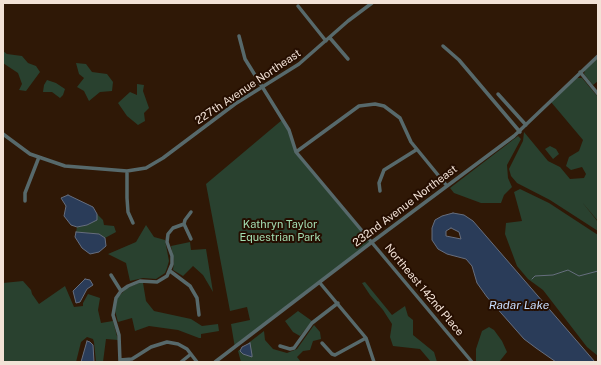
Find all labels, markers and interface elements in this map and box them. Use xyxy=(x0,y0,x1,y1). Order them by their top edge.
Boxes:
street label: 227th Avenue Northeast xyxy=(193,47,303,127)
street label: 232nd Avenue Northeast xyxy=(350,162,460,250)
park label: Kathryn Taylor Equestrian Park xyxy=(239,218,321,244)
street label: Northeast 142nd Place xyxy=(382,241,466,339)
water label: Radar Lake xyxy=(489,298,549,312)

